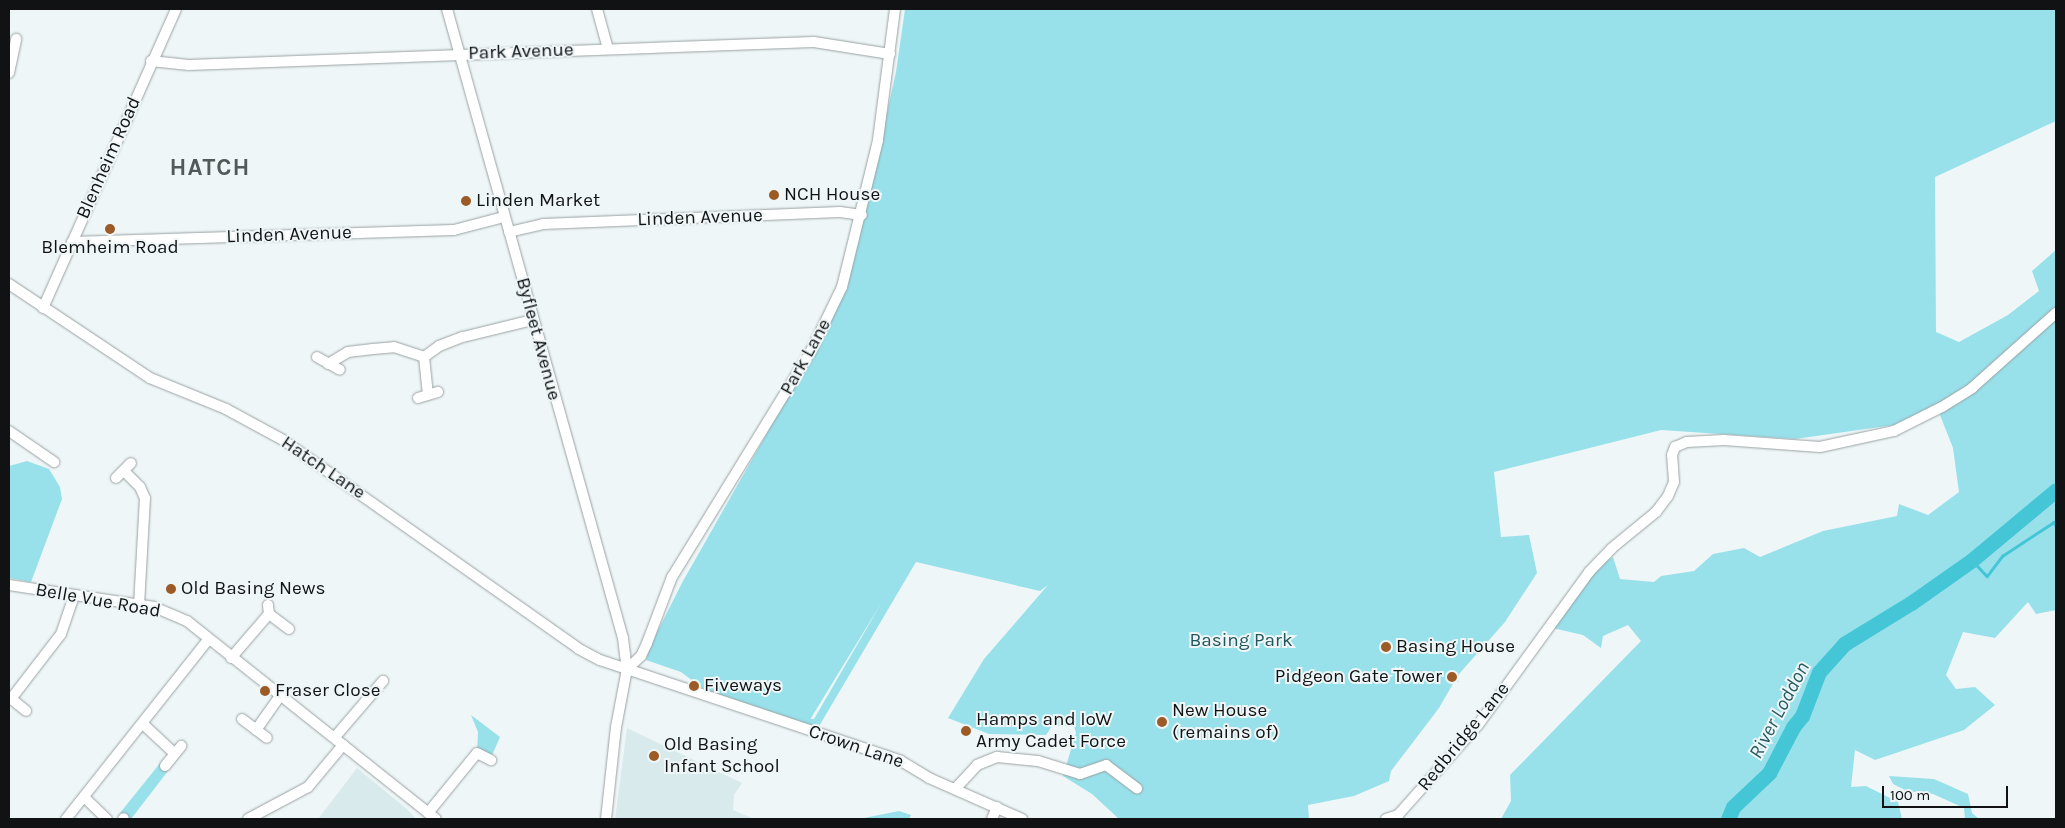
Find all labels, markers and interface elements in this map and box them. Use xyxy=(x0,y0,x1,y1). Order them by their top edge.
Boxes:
street label: Park Avenue xyxy=(468,39,574,65)
street label: Blenheim Road xyxy=(72,93,146,223)
district label: HATCH xyxy=(169,154,251,182)
place label: NCH House xyxy=(784,184,880,206)
marker: NCH House xyxy=(768,189,780,201)
place label: Linden Market xyxy=(476,190,600,212)
marker: Linden Market xyxy=(460,195,472,207)
street label: Linden Avenue xyxy=(637,204,763,232)
street label: Linden Avenue xyxy=(226,221,352,249)
marker: Blemheim Road xyxy=(104,223,116,235)
place label: Blemheim Road xyxy=(41,237,179,259)
street label: Byfleet Avenue xyxy=(511,275,565,403)
street label: Park Lane xyxy=(776,315,836,399)
street label: Hatch Lane xyxy=(277,432,369,504)
place label: Old Basing News xyxy=(181,578,325,600)
street label: Belle Vue Road xyxy=(34,579,162,623)
marker: Old Basing News xyxy=(165,583,177,595)
park label: Basing Park xyxy=(1189,630,1293,652)
place label: Basing House xyxy=(1396,636,1515,658)
marker: Basing House xyxy=(1380,641,1392,653)
water label: River Loddon xyxy=(1743,657,1815,763)
place label: Pidgeon Gate Tower xyxy=(1275,666,1442,688)
marker: Pidgeon Gate Tower xyxy=(1446,671,1458,683)
place label: Fiveways xyxy=(704,675,782,697)
street label: Redbridge Lane xyxy=(1413,678,1515,796)
place label: Fraser Close xyxy=(275,680,380,702)
marker: Fiveways xyxy=(688,680,700,692)
marker: Fraser Close xyxy=(259,685,271,697)
place label: New House (remains of) xyxy=(1172,700,1279,744)
place label: Hamps and IoW Army Cadet Force xyxy=(976,709,1126,753)
marker: New House (remains of) xyxy=(1156,716,1168,728)
street label: Crown Lane xyxy=(805,720,907,774)
marker: Hamps and IoW Army Cadet Force xyxy=(960,725,972,737)
place label: Old Basing Infant School xyxy=(664,734,780,778)
marker: Old Basing Infant School xyxy=(648,750,660,762)
scale bar xyxy=(1885,776,2011,808)
text: 100 m xyxy=(1890,786,1930,804)

